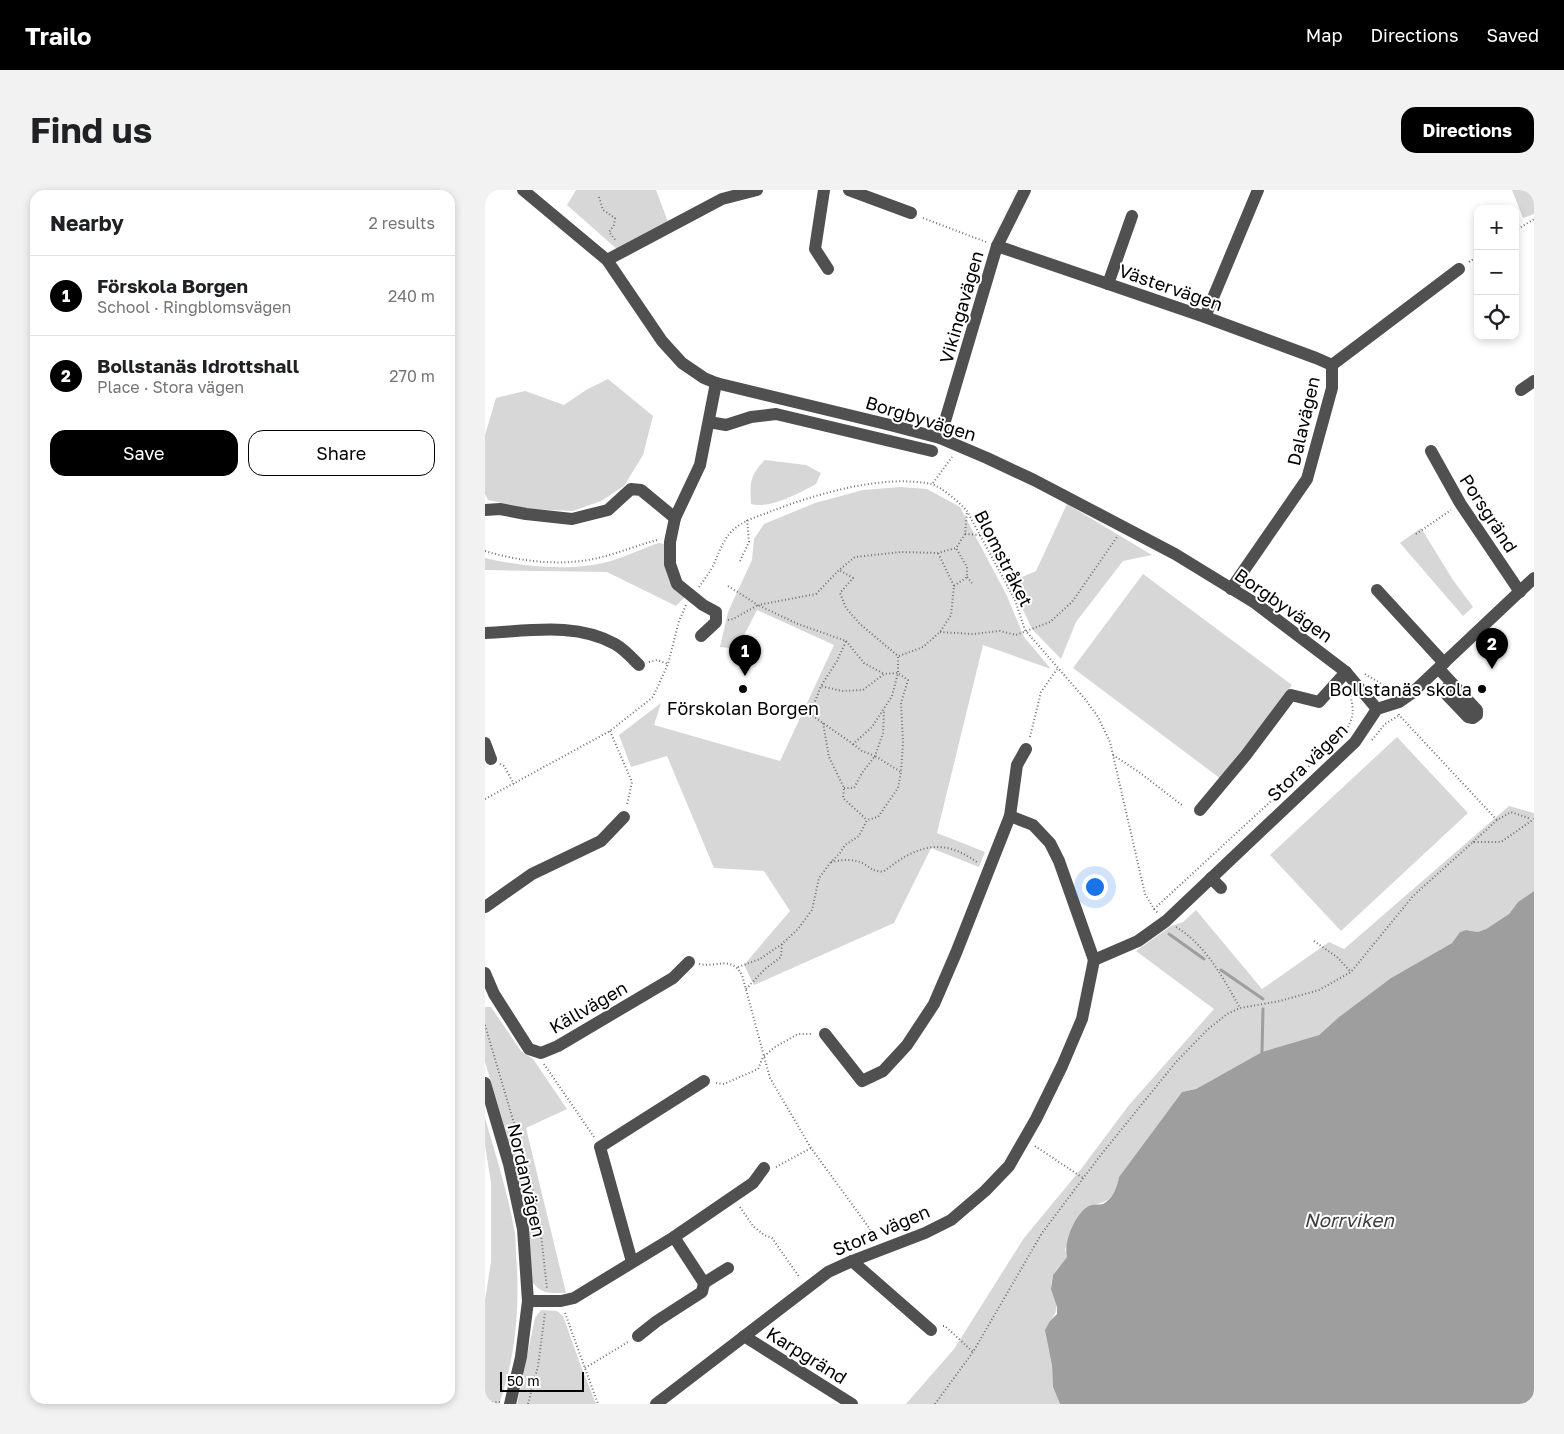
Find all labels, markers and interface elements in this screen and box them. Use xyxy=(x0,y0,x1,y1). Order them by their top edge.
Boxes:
text: Trailo xyxy=(25,21,91,50)
text: Map xyxy=(1306,24,1342,46)
text: Directions xyxy=(1370,24,1458,46)
text: Saved xyxy=(1486,24,1539,46)
button: Directions xyxy=(1401,107,1534,153)
text: Find us xyxy=(30,109,152,151)
map controls xyxy=(1474,205,1519,340)
button: + xyxy=(1474,205,1519,250)
text: Nearby xyxy=(50,210,124,236)
text: 2 results xyxy=(369,213,435,233)
street label: Vikingavägen xyxy=(934,248,988,366)
button: − xyxy=(1474,250,1519,295)
street label: Västervägen xyxy=(1116,259,1226,315)
text: Förskola Borgen xyxy=(97,274,248,297)
text: 1 xyxy=(62,286,70,306)
text: 240 m xyxy=(388,286,435,306)
button: locate xyxy=(1474,295,1519,340)
text: School · Ringblomsvägen xyxy=(97,297,291,317)
text: Bollstanäs Idrottshall xyxy=(97,354,299,377)
text: 2 xyxy=(61,366,71,386)
text: 270 m xyxy=(389,366,435,386)
street label: Dalavägen xyxy=(1282,374,1324,468)
text: Place · Stora vägen xyxy=(97,377,244,397)
street label: Borgbyvägen xyxy=(863,391,979,445)
button: Save xyxy=(50,430,238,476)
button: Share xyxy=(248,430,435,476)
street label: Porsgränd xyxy=(1455,470,1523,556)
street label: Blomstråket xyxy=(970,506,1038,610)
street label: Borgbyvägen xyxy=(1231,563,1337,647)
pin: 2 xyxy=(1476,628,1508,669)
pin: 1 xyxy=(729,635,761,676)
place label: Bollstanäs skola xyxy=(1329,678,1472,700)
marker: Förskolan Borgen xyxy=(737,683,749,695)
marker: Bollstanäs skola xyxy=(1476,683,1488,695)
place label: Förskolan Borgen xyxy=(667,697,819,719)
street label: Stora vägen xyxy=(1262,718,1352,806)
your location xyxy=(1082,874,1108,900)
street label: Källvägen xyxy=(545,976,631,1038)
street label: Nordanvägen xyxy=(503,1121,551,1239)
street label: Stora vägen xyxy=(829,1200,933,1260)
water label: Norrviken xyxy=(1304,1208,1395,1231)
street label: Karpgränd xyxy=(763,1322,851,1388)
scale bar xyxy=(500,1369,584,1392)
text: 50 m xyxy=(507,1372,540,1389)

